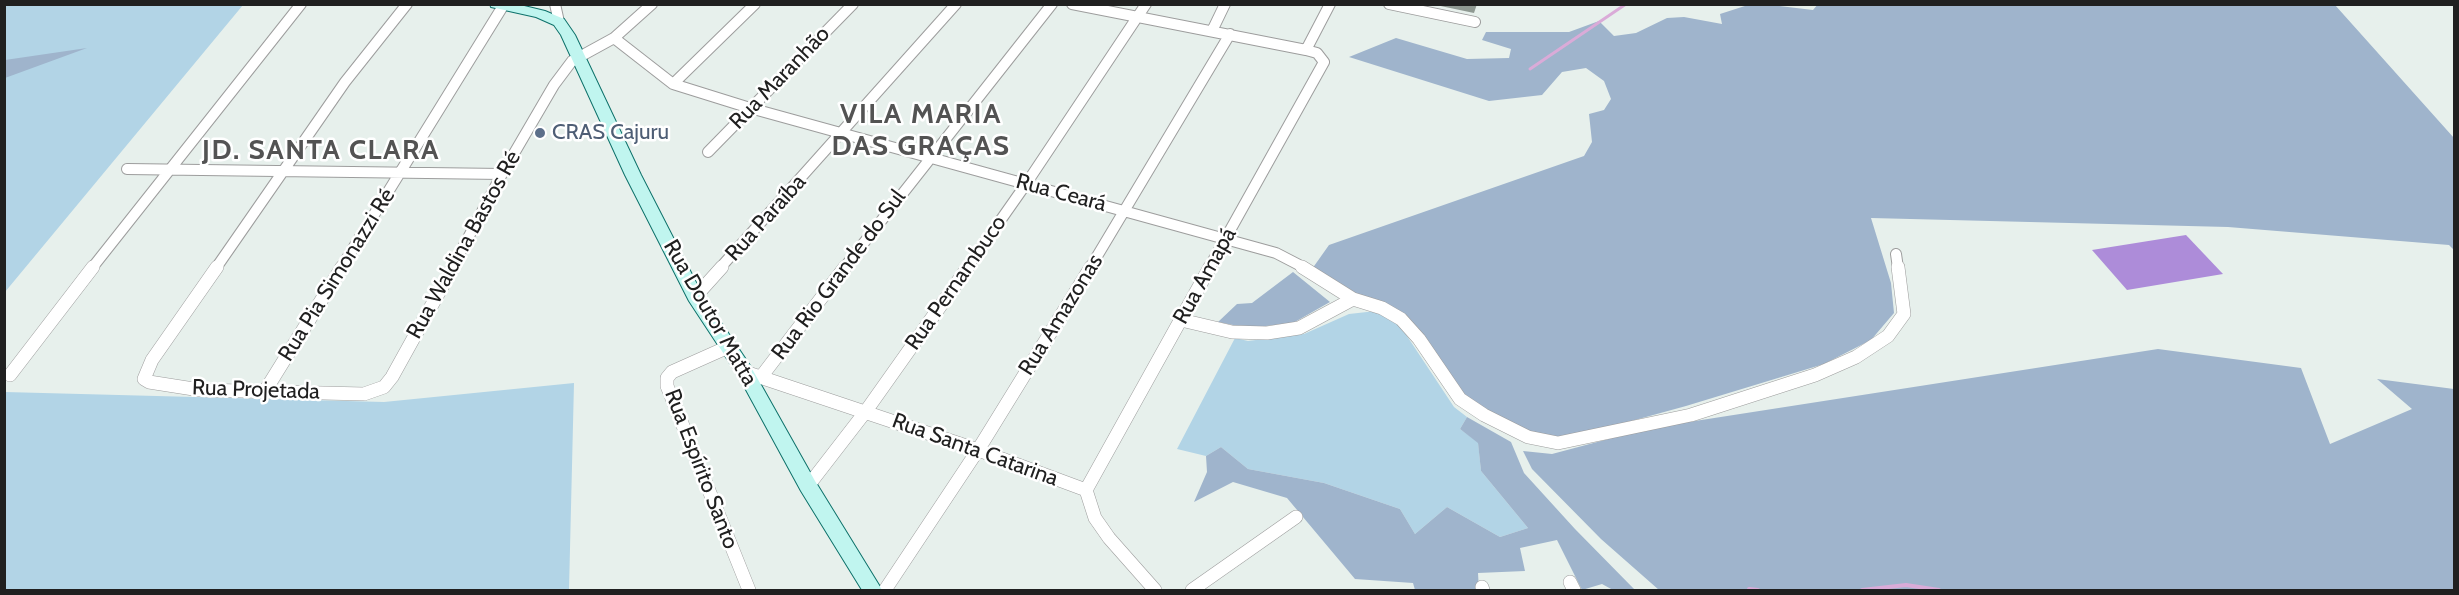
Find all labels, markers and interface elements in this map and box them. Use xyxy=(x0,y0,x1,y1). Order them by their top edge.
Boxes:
street label: Rua Maranhão xyxy=(724,21,836,135)
district label: VILA MARIA DAS GRAÇAS xyxy=(832,98,1010,164)
place label: CRAS Cajuru xyxy=(552,120,669,146)
marker: CRAS Cajuru xyxy=(533,126,547,140)
district label: JD. SANTA CLARA xyxy=(202,134,440,168)
street label: Rua Waldina Bastos Ré xyxy=(401,146,527,344)
street label: Rua Ceará xyxy=(1013,168,1109,218)
street label: Rua Paraíba xyxy=(720,169,812,267)
street label: Rua Pia Simonazzi Ré xyxy=(273,184,401,366)
street label: Rua Rio Grande do Sul xyxy=(766,185,912,365)
street label: Rua Pernambuco xyxy=(900,211,1012,355)
street label: Rua Amapá xyxy=(1168,223,1242,329)
street label: Rua Doutor Matta xyxy=(657,235,763,391)
street label: Rua Amazonas xyxy=(1013,250,1109,380)
street label: Rua Projetada xyxy=(192,375,320,405)
street label: Rua Espírito Santo xyxy=(658,385,744,553)
street label: Rua Santa Catarina xyxy=(888,408,1062,492)

